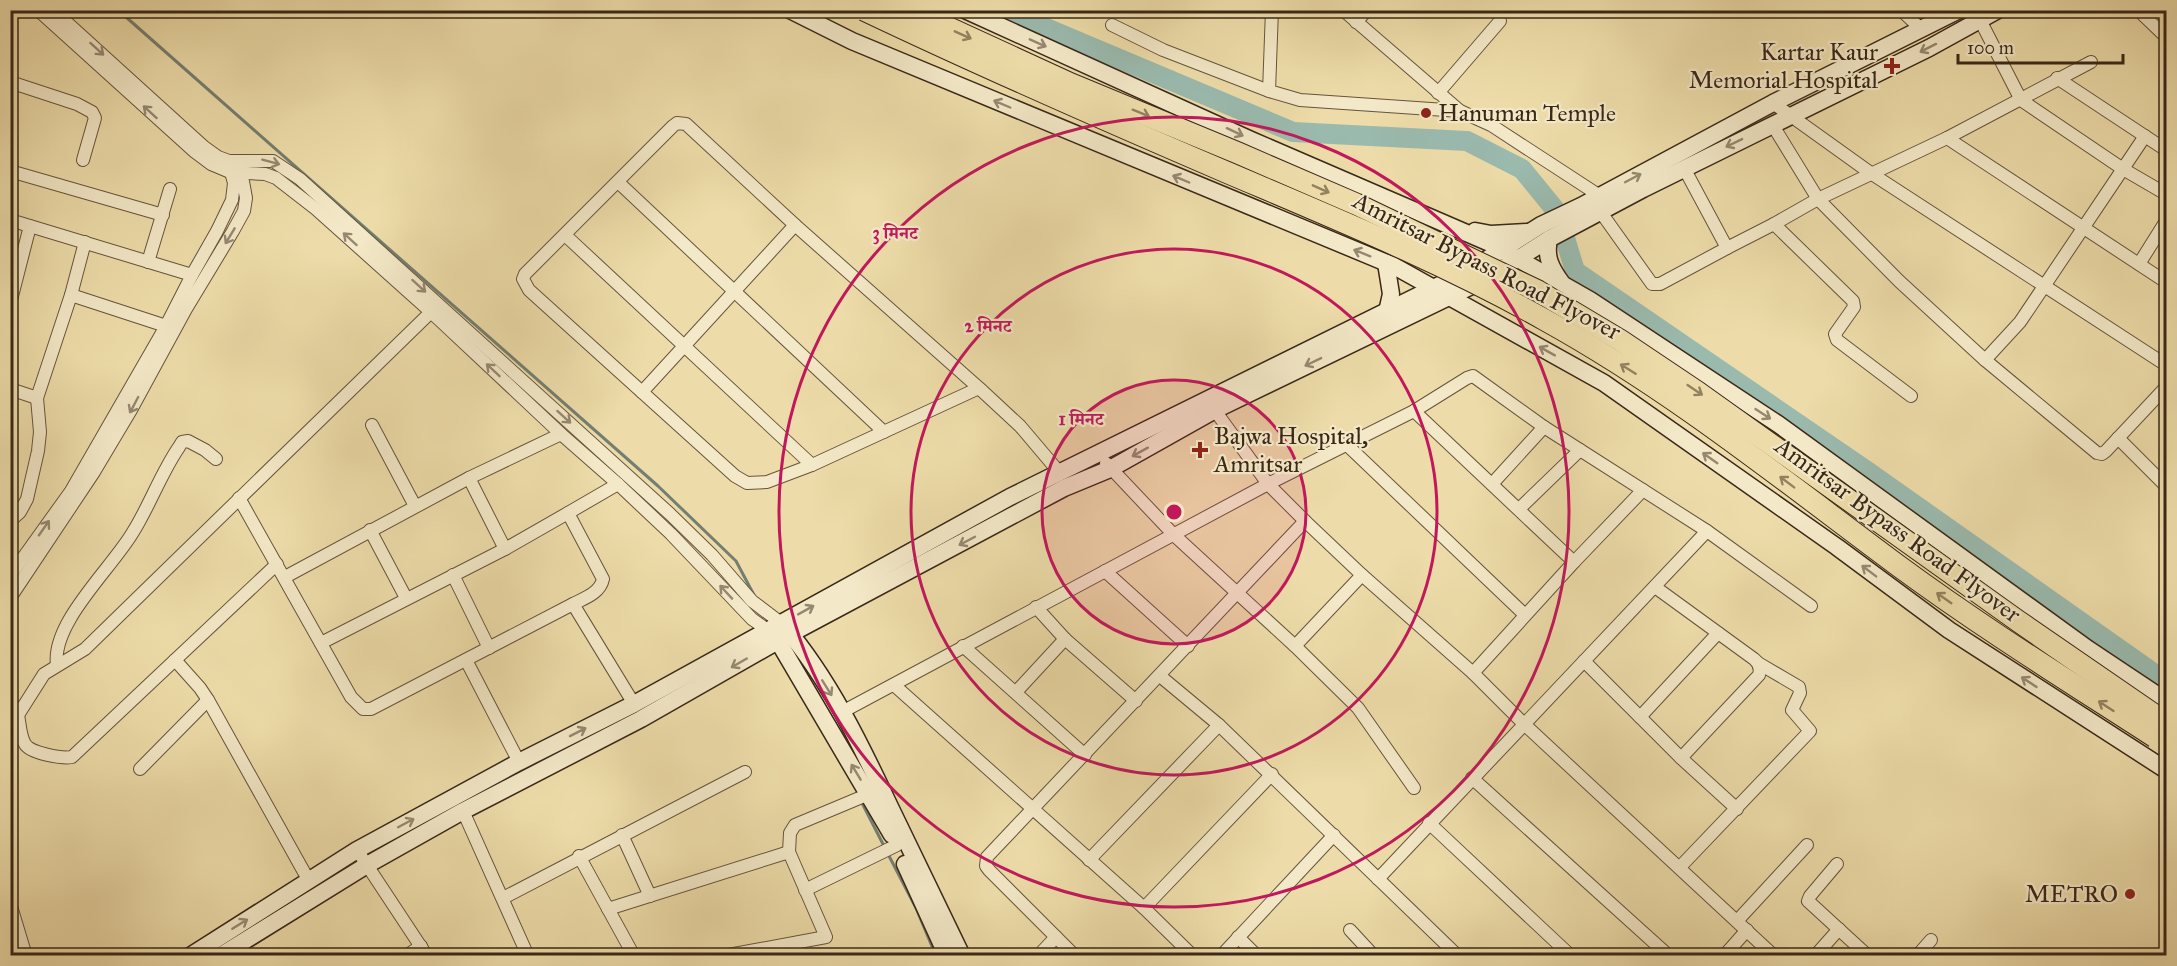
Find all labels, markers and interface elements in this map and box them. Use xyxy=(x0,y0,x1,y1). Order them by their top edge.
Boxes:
scale bar xyxy=(1958,27,2123,65)
one-way arrow xyxy=(953,29,971,41)
place label: Kartar Kaur Memorial Hospital xyxy=(1689,37,1879,95)
text: 100 m xyxy=(1967,37,2014,59)
one-way arrow xyxy=(1028,38,1046,49)
one-way arrow xyxy=(89,42,104,56)
one-way arrow xyxy=(1919,43,1937,55)
marker: Kartar Kaur Memorial Hospital xyxy=(1883,57,1901,75)
one-way arrow xyxy=(993,98,1011,109)
place label: Hanuman Temple xyxy=(1438,98,1616,128)
one-way arrow xyxy=(143,105,158,119)
marker: Hanuman Temple xyxy=(1419,106,1433,120)
one-way arrow xyxy=(1132,108,1150,119)
one-way arrow xyxy=(1225,127,1243,138)
one-way arrow xyxy=(1725,138,1743,149)
one-way arrow xyxy=(261,157,280,169)
one-way arrow xyxy=(1623,172,1641,183)
one-way arrow xyxy=(1173,173,1191,184)
one-way arrow xyxy=(1311,184,1329,195)
street label: Amritsar Bypass Road Flyover xyxy=(1347,185,1626,347)
text: 3 मिनट xyxy=(872,222,919,245)
one-way arrow xyxy=(223,227,235,244)
one-way arrow xyxy=(342,232,357,246)
one-way arrow xyxy=(1353,247,1372,258)
one-way arrow xyxy=(412,279,427,293)
text: 2 मिनट xyxy=(965,315,1013,337)
one-way arrow xyxy=(1539,345,1556,357)
one-way arrow xyxy=(1304,357,1322,369)
one-way arrow xyxy=(486,363,501,378)
one-way arrow xyxy=(1620,363,1637,375)
one-way arrow xyxy=(1687,384,1703,396)
one-way arrow xyxy=(127,396,139,414)
one-way arrow xyxy=(1754,407,1771,420)
text: 1 मिनट xyxy=(1058,408,1105,430)
one-way arrow xyxy=(556,410,571,424)
place label: Bajwa Hospital, Amritsar xyxy=(1213,421,1368,479)
street label: Amritsar Bypass Road Flyover xyxy=(1768,430,2027,629)
marker: Bajwa Hospital, Amritsar xyxy=(1191,441,1209,459)
one-way arrow xyxy=(1132,446,1149,458)
one-way arrow xyxy=(1702,452,1718,464)
one-way arrow xyxy=(1779,476,1795,489)
centre of rings xyxy=(1164,502,1184,522)
one-way arrow xyxy=(38,521,51,537)
one-way arrow xyxy=(958,536,976,547)
one-way arrow xyxy=(1861,564,1877,577)
one-way arrow xyxy=(719,584,733,599)
one-way arrow xyxy=(1936,592,1952,604)
one-way arrow xyxy=(797,603,814,615)
one-way arrow xyxy=(731,658,749,669)
one-way arrow xyxy=(2021,675,2038,687)
one-way arrow xyxy=(821,679,833,696)
one-way arrow xyxy=(2098,699,2115,711)
one-way arrow xyxy=(569,726,587,737)
one-way arrow xyxy=(849,764,861,781)
one-way arrow xyxy=(397,817,414,829)
place label: METRO xyxy=(2025,879,2118,909)
marker: METRO xyxy=(2123,887,2137,901)
one-way arrow xyxy=(231,918,248,931)

